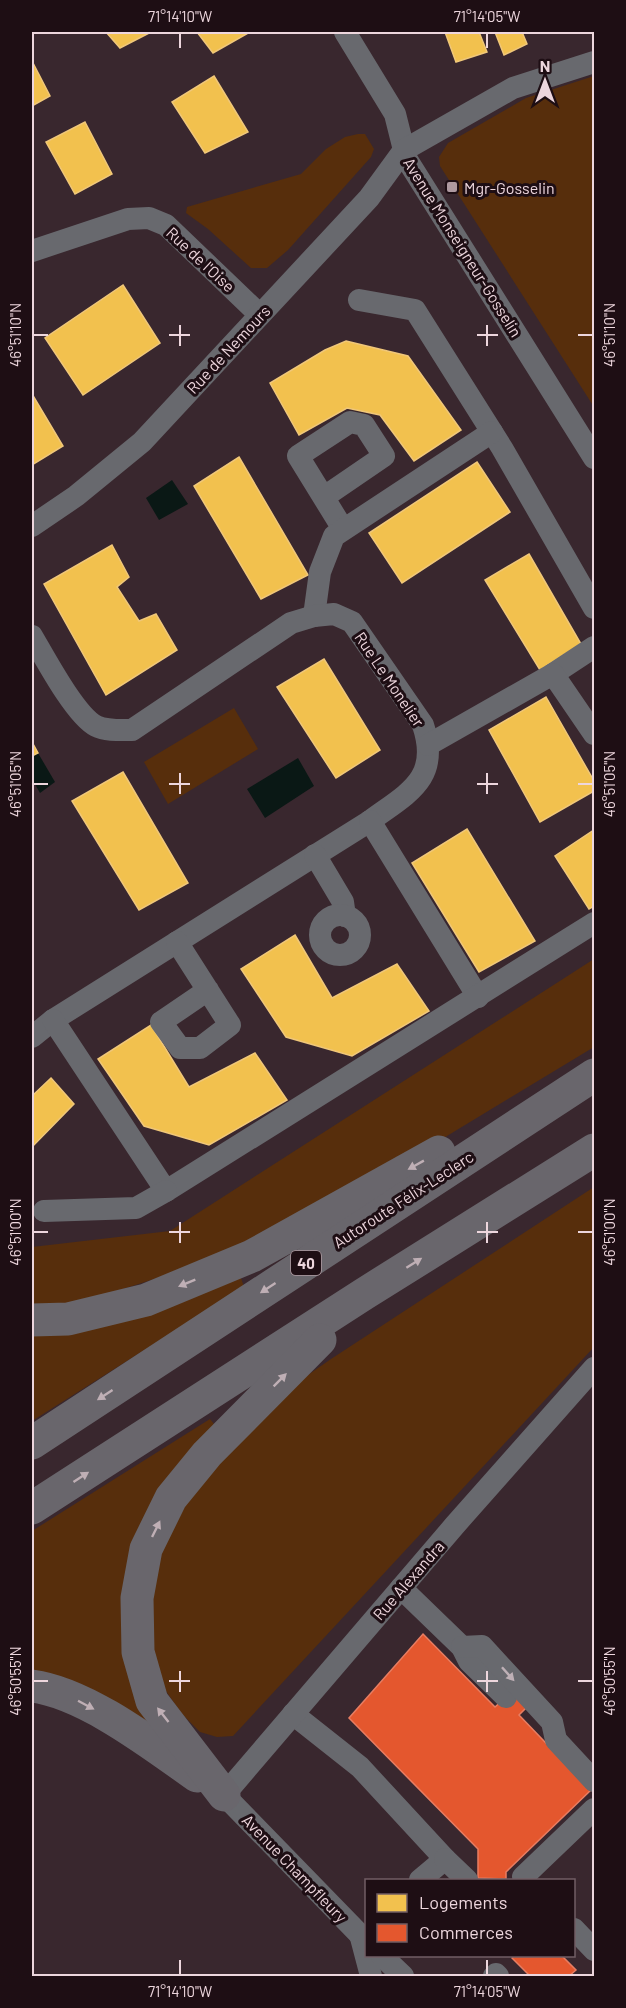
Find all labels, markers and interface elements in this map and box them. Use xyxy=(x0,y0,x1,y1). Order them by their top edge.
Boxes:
text: 71°14'10"W xyxy=(148,7,212,25)
text: 71°14'05"W xyxy=(454,7,520,25)
north arrow xyxy=(515,51,575,111)
text: N xyxy=(540,56,550,75)
street label: Avenue Monseigneur-Gosselin xyxy=(400,154,526,340)
place label: Mgr-Gosselin xyxy=(464,178,555,197)
marker: Mgr-Gosselin xyxy=(445,180,459,194)
street label: Rue de l'Oise xyxy=(163,223,239,295)
street label: Rue de Nemours xyxy=(182,301,274,397)
text: 46°51'10"N xyxy=(6,303,24,367)
text: 46°51'10"N xyxy=(600,303,618,367)
street label: Rue Le Monelier xyxy=(351,628,429,730)
text: 46°51'05"N xyxy=(6,751,24,817)
text: 46°51'05"N xyxy=(600,751,618,817)
street label: Autoroute Félix-Leclerc xyxy=(329,1147,477,1251)
one-way arrow xyxy=(407,1160,424,1170)
text: 46°51'00"N xyxy=(6,1198,24,1266)
text: 46°51'00"N xyxy=(600,1198,618,1266)
road number: 40 xyxy=(291,1251,321,1275)
one-way arrow xyxy=(406,1258,422,1269)
one-way arrow xyxy=(177,1278,195,1288)
one-way arrow xyxy=(261,1282,277,1294)
one-way arrow xyxy=(273,1373,287,1387)
one-way arrow xyxy=(97,1389,113,1400)
one-way arrow xyxy=(73,1471,89,1482)
one-way arrow xyxy=(151,1520,161,1537)
street label: Rue Alexandra xyxy=(368,1536,448,1624)
text: 46°50'55"N xyxy=(6,1646,24,1716)
text: 46°50'55"N xyxy=(600,1646,618,1716)
one-way arrow xyxy=(501,1666,514,1681)
one-way arrow xyxy=(78,1700,95,1710)
one-way arrow xyxy=(156,1707,169,1723)
street label: Avenue Champfleury xyxy=(239,1810,352,1926)
legend xyxy=(365,1879,575,1957)
text: Logements xyxy=(419,1891,508,1913)
text: Commerces xyxy=(419,1921,513,1943)
text: 71°14'10"W xyxy=(148,1982,212,2000)
text: 71°14'05"W xyxy=(454,1982,520,2000)

